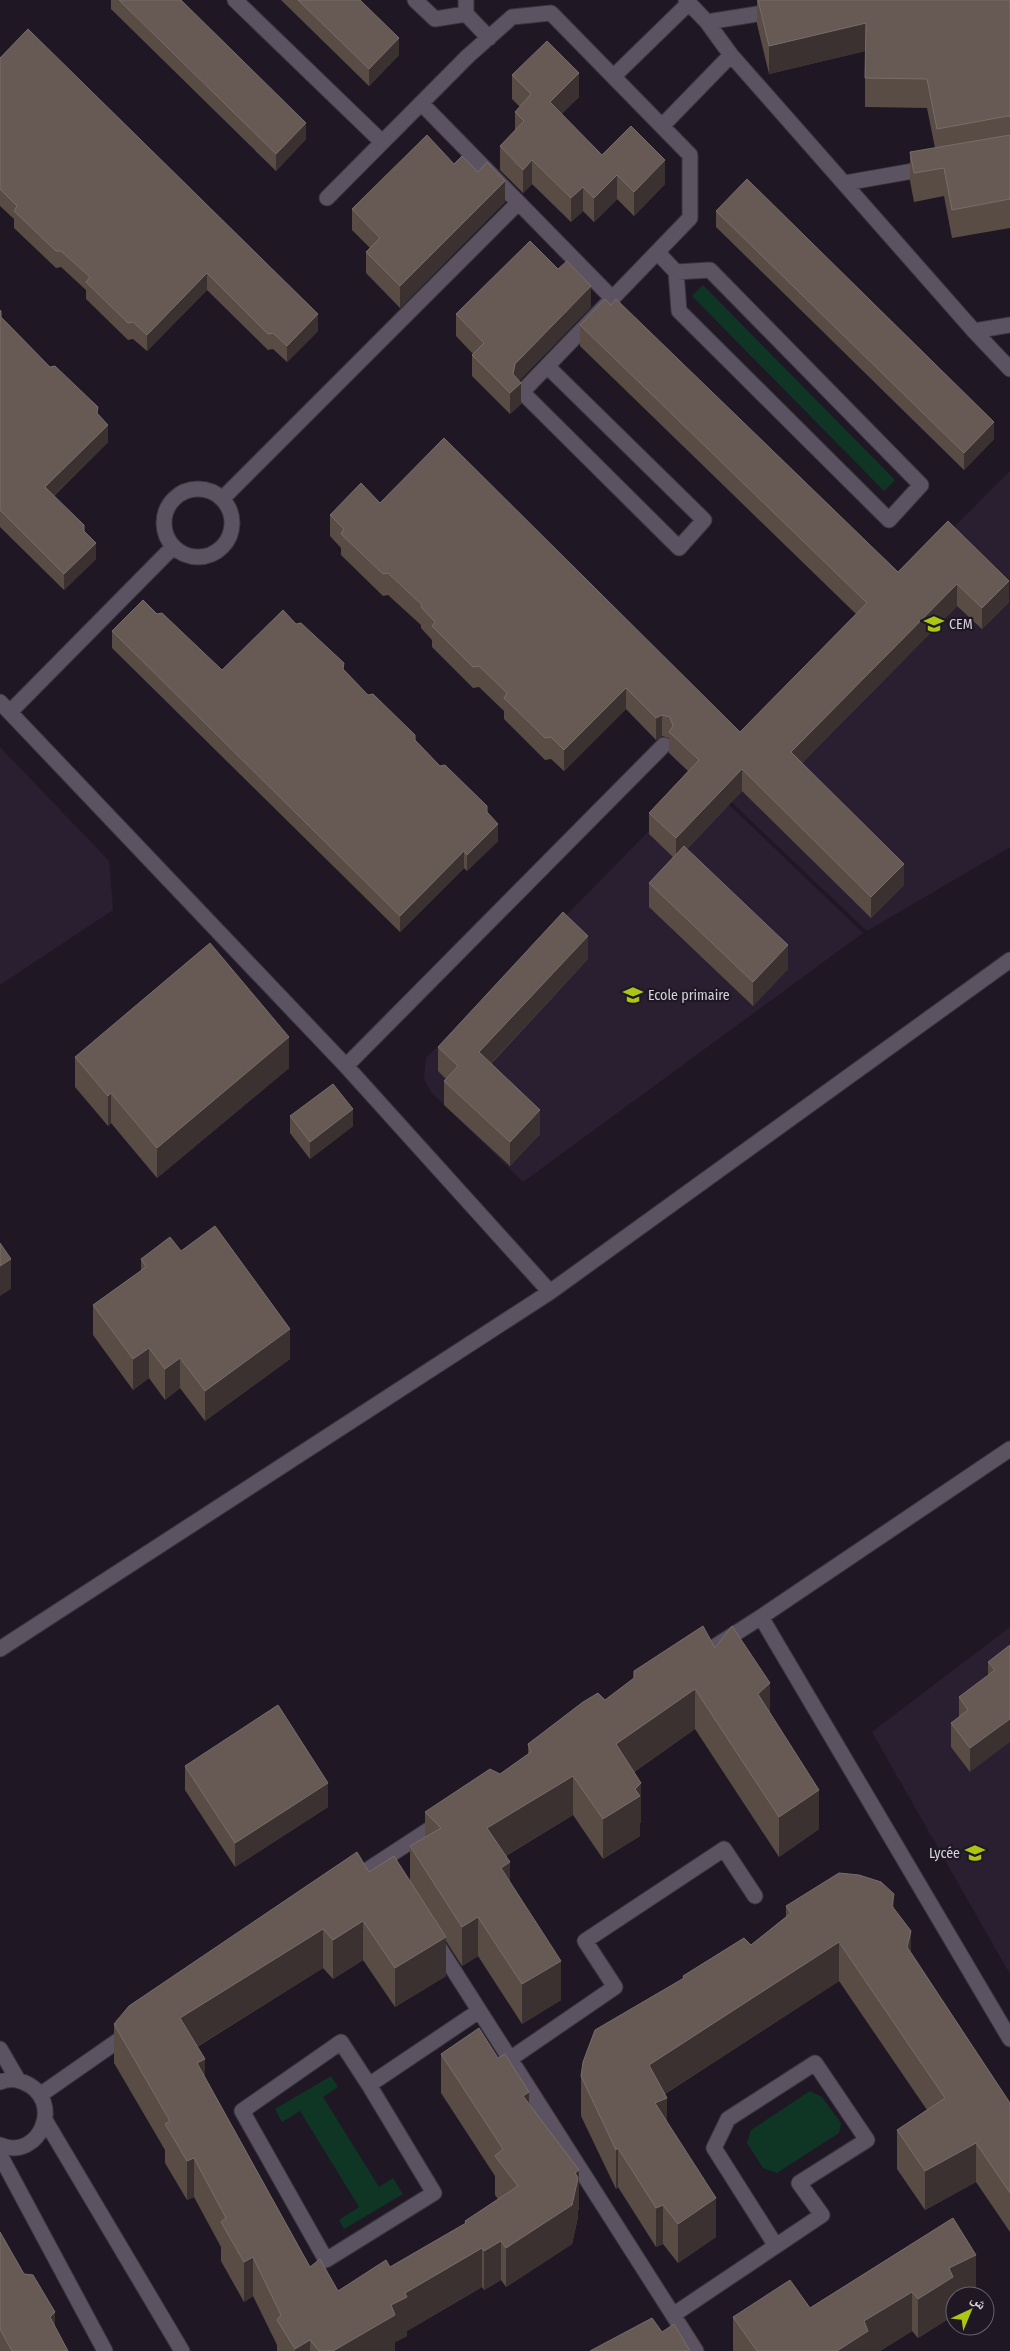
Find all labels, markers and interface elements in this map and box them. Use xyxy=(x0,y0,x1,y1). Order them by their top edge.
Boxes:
school or university icon: CEM xyxy=(923,613,945,635)
place label: CEM xyxy=(949,616,973,633)
school or university icon: Ecole primaire xyxy=(622,984,644,1006)
place label: Ecole primaire xyxy=(648,987,730,1004)
school or university icon: Lycée xyxy=(964,1842,986,1864)
place label: Lycée xyxy=(929,1845,960,1862)
north arrow xyxy=(945,2286,995,2336)
text: ش xyxy=(967,2291,990,2313)

